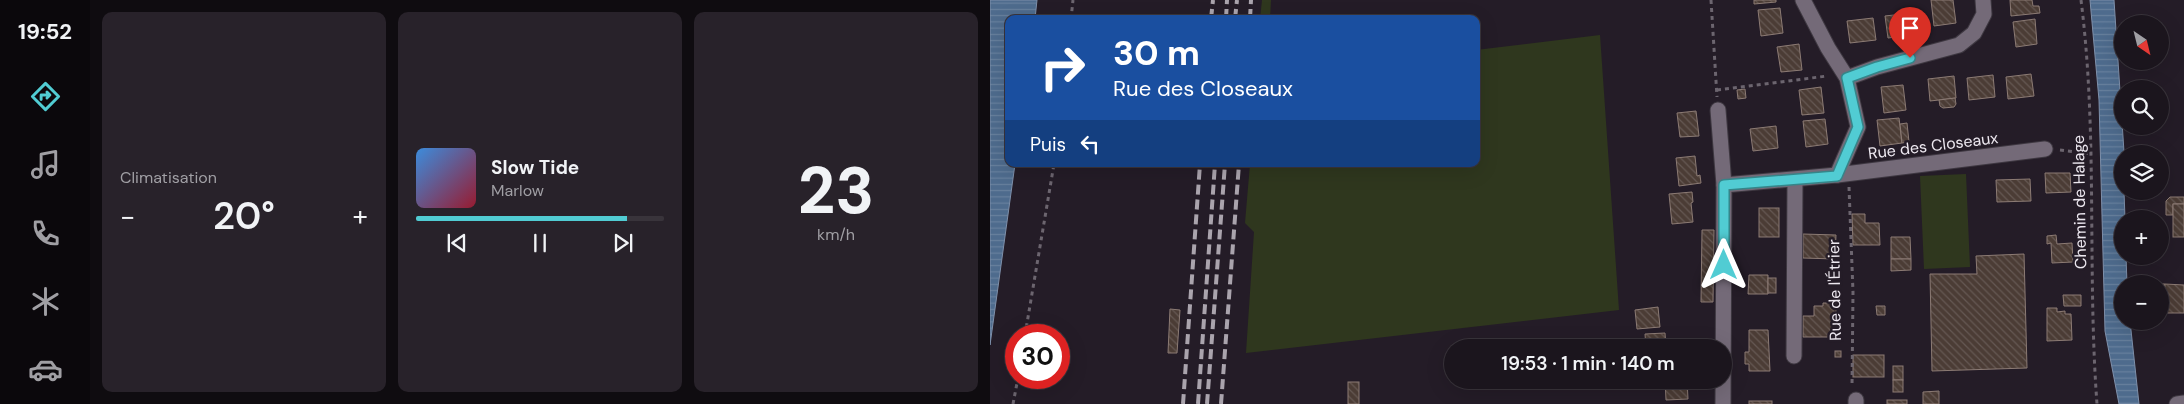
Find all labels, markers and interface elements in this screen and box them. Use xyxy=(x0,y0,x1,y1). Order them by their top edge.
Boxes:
pin xyxy=(1889,7,1931,58)
icon: arrive xyxy=(1896,14,1924,42)
north arrow xyxy=(2114,15,2169,70)
map controls xyxy=(2114,15,2169,330)
text: 19:52 xyxy=(18,17,72,46)
text: 30 m xyxy=(1113,30,1200,76)
icon: right xyxy=(1030,35,1095,100)
text: Rue des Closeaux xyxy=(1113,74,1293,103)
icon: directions xyxy=(28,79,63,114)
button: search xyxy=(2114,80,2169,135)
street label: Rue des Closeaux xyxy=(1867,127,1999,164)
icon: left xyxy=(1076,130,1104,158)
text: Puis xyxy=(1030,132,1066,157)
street label: Chemin de Halage xyxy=(2068,135,2091,269)
button: layers xyxy=(2114,145,2169,200)
icon: music xyxy=(28,147,63,182)
text: 23 xyxy=(798,149,874,233)
text: Slow Tide xyxy=(491,155,579,180)
text: Climatisation xyxy=(120,167,217,188)
text: Marlow xyxy=(491,180,544,201)
text: 20° xyxy=(213,191,275,241)
text: − xyxy=(120,198,135,235)
text: + xyxy=(353,198,368,235)
button: + xyxy=(2114,210,2169,265)
icon: phone xyxy=(28,216,63,251)
text: km/h xyxy=(817,224,855,245)
icon: previous xyxy=(443,229,471,257)
icon: pause xyxy=(526,229,554,257)
icon: next xyxy=(609,229,637,257)
position arrow xyxy=(1697,238,1749,290)
street label: Rue de l'Étrier xyxy=(1823,239,1846,341)
button: − xyxy=(2114,275,2169,330)
icon: climate xyxy=(28,284,63,319)
speed limit sign: 30 xyxy=(1005,324,1070,389)
text: 19:53 · 1 min · 140 m xyxy=(1501,351,1675,376)
icon: car xyxy=(28,352,63,387)

